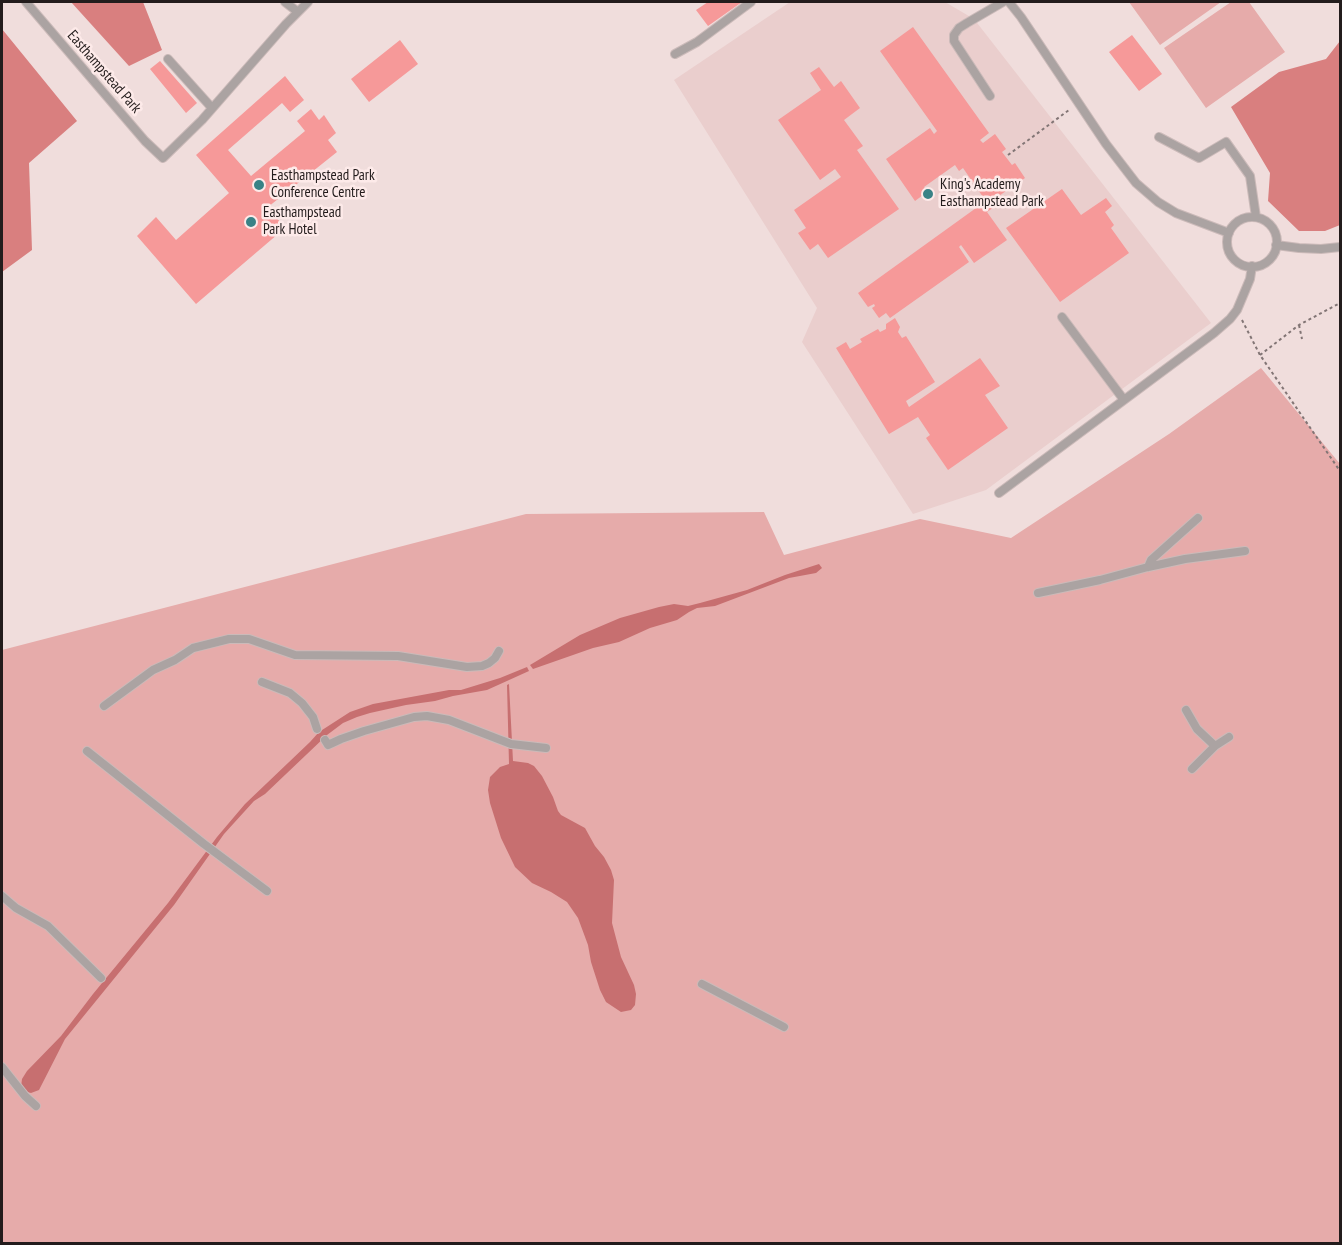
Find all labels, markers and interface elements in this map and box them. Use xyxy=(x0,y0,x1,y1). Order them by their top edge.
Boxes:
street label: Easthampstead Park xyxy=(63,27,145,117)
place label: Easthampstead Park Conference Centre xyxy=(271,167,375,202)
place label: King's Academy Easthampstead Park xyxy=(940,176,1044,211)
marker: Easthampstead Park Conference Centre xyxy=(252,178,266,192)
marker: King's Academy Easthampstead Park xyxy=(921,187,935,201)
place label: Easthampstead Park Hotel xyxy=(263,204,341,239)
marker: Easthampstead Park Hotel xyxy=(244,215,258,229)

